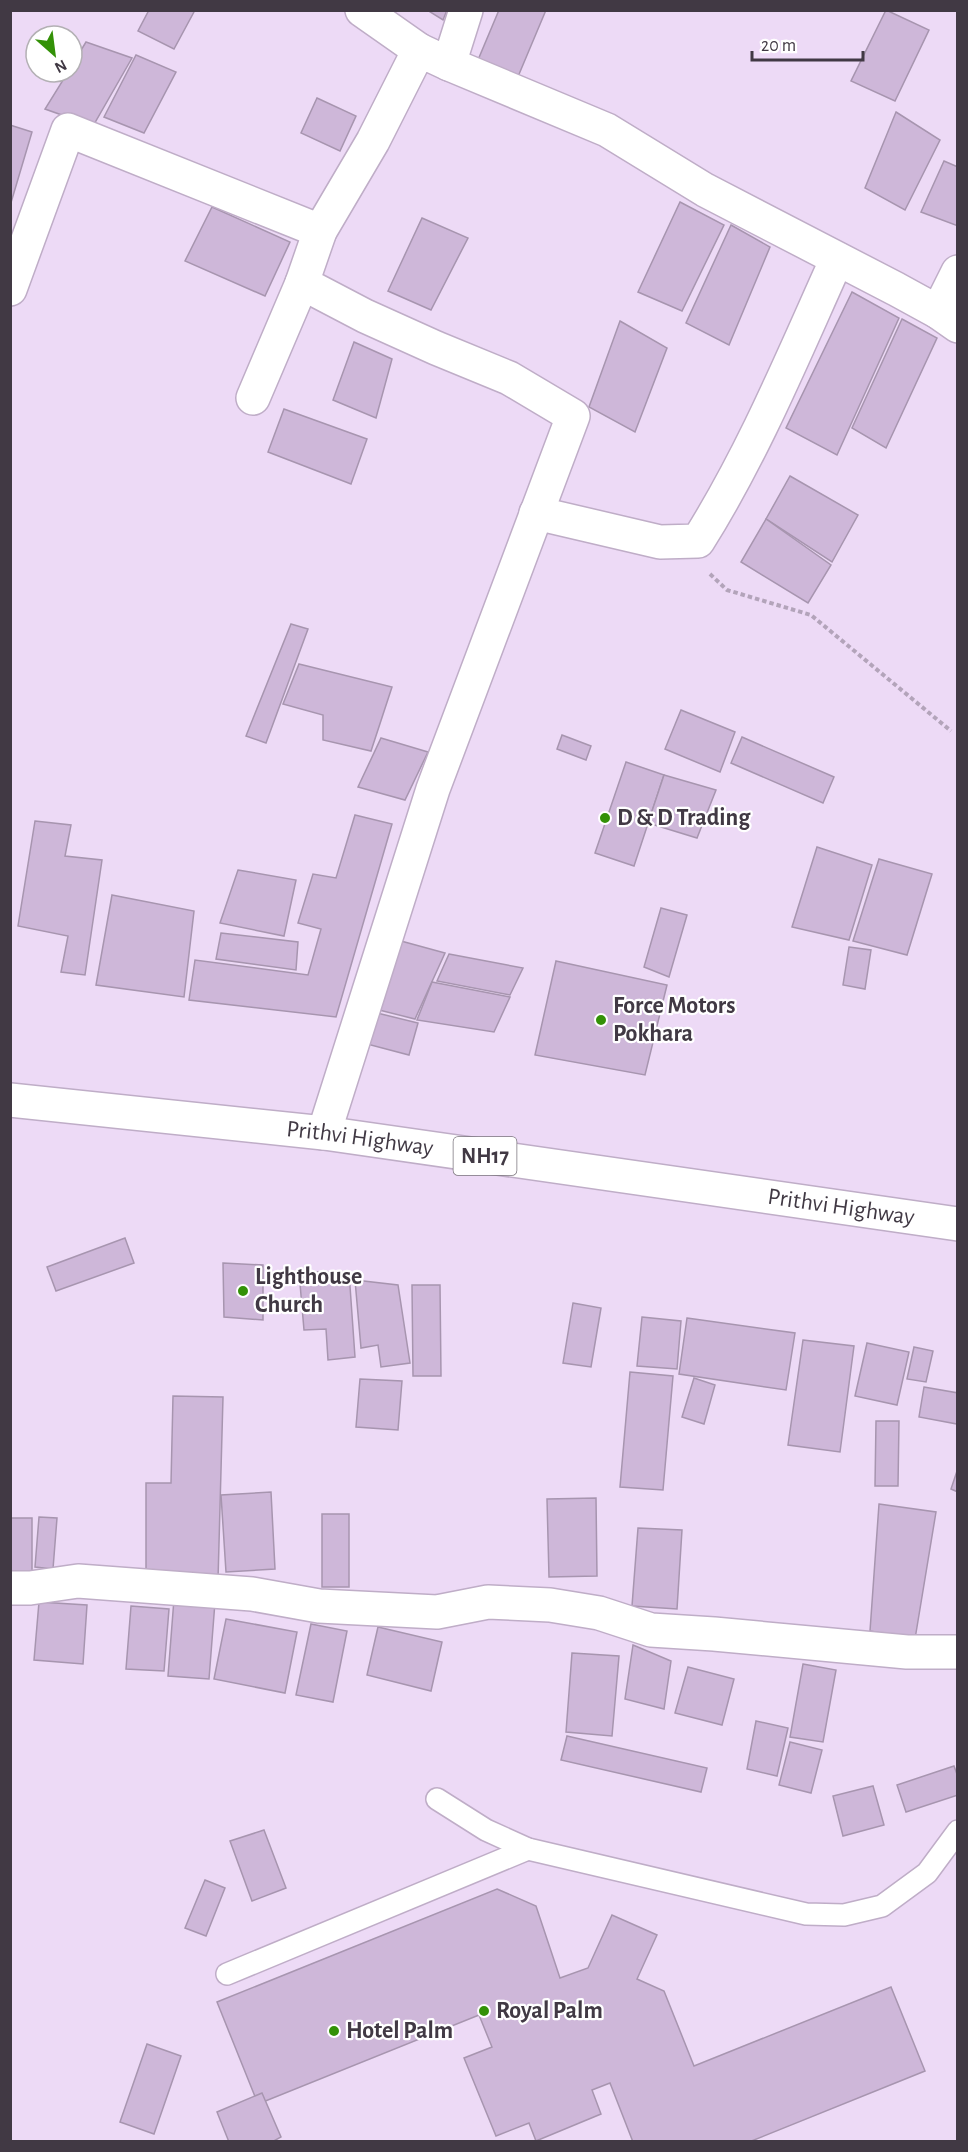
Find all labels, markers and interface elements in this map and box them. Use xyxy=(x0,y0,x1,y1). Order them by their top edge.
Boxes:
north arrow xyxy=(24,24,84,84)
scale bar xyxy=(752,24,863,62)
text: 20 m xyxy=(761,37,796,55)
text: N xyxy=(52,57,69,76)
place label: D & D Trading xyxy=(617,806,751,830)
marker: D & D Trading xyxy=(598,811,612,825)
place label: Force Motors Pokhara xyxy=(613,994,735,1046)
marker: Force Motors Pokhara xyxy=(594,1013,608,1027)
street label: Prithvi Highway xyxy=(285,1117,435,1161)
road number: NH17 xyxy=(454,1137,516,1175)
street label: Prithvi Highway xyxy=(766,1185,916,1230)
place label: Lighthouse Church xyxy=(255,1265,362,1317)
marker: Lighthouse Church xyxy=(236,1284,250,1298)
place label: Royal Palm xyxy=(496,1999,603,2023)
marker: Royal Palm xyxy=(477,2004,491,2018)
place label: Hotel Palm xyxy=(346,2019,453,2043)
marker: Hotel Palm xyxy=(327,2024,341,2038)

